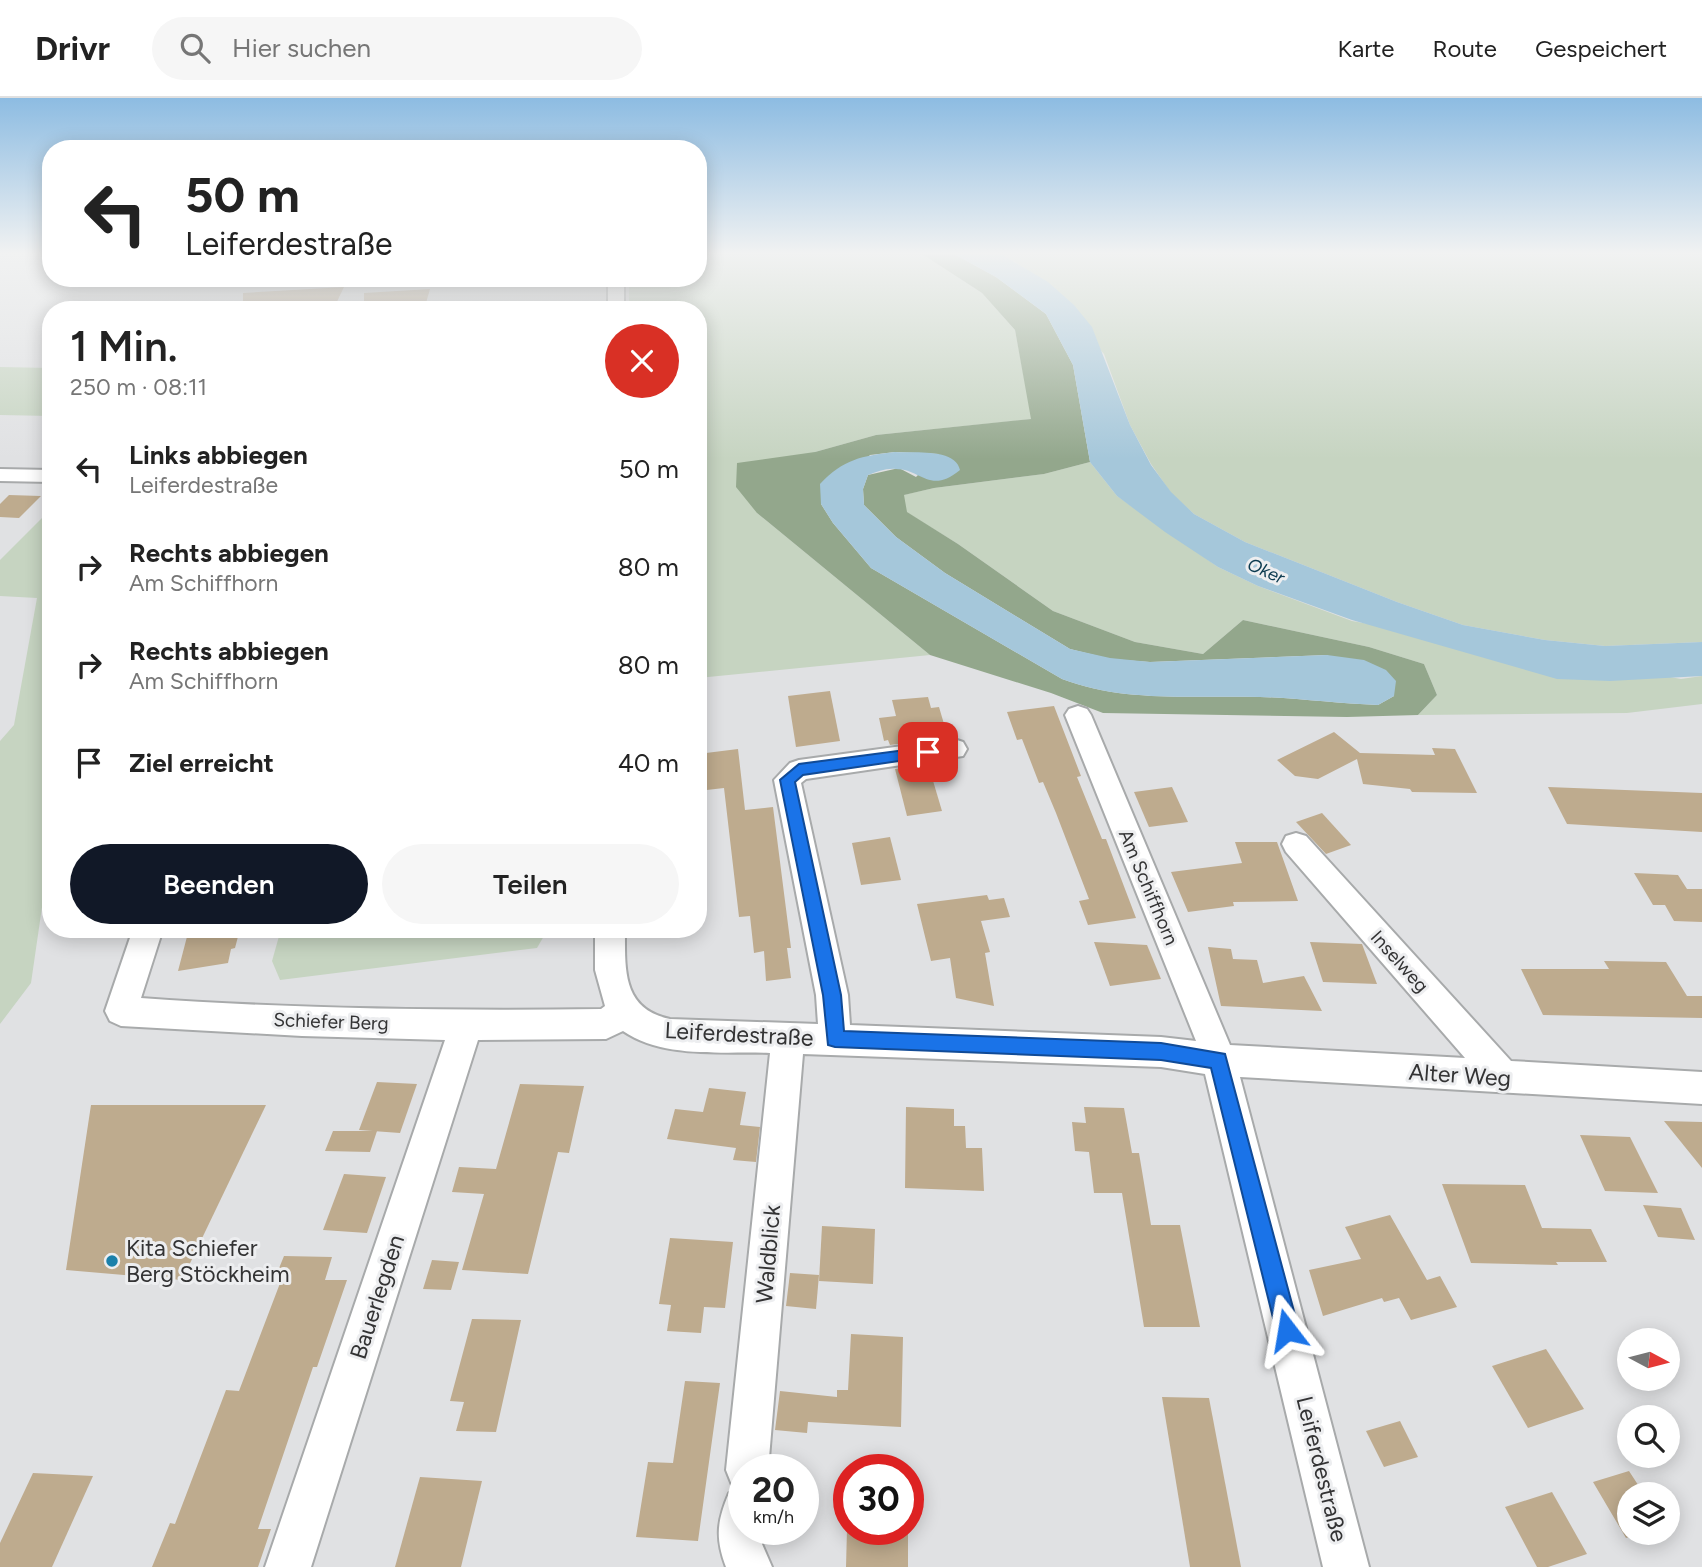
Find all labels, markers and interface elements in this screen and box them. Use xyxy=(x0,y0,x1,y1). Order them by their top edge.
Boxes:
search box xyxy=(152,17,642,80)
text: Drivr xyxy=(35,29,110,68)
icon: search xyxy=(176,29,214,67)
text: Hier suchen xyxy=(232,32,371,64)
text: Karte xyxy=(1338,34,1394,63)
text: Route xyxy=(1432,34,1497,63)
text: Gespeichert xyxy=(1535,34,1667,63)
text: 50 m xyxy=(185,165,300,224)
icon: left xyxy=(70,168,161,259)
text: Leiferdestraße xyxy=(185,225,392,263)
text: 1 Min. xyxy=(70,321,177,372)
button: close xyxy=(605,324,679,398)
text: 250 m · 08:11 xyxy=(70,373,207,401)
text: Links abbiegen xyxy=(129,439,308,471)
icon: left xyxy=(70,450,108,488)
text: 50 m xyxy=(619,453,679,485)
text: Leiferdestraße xyxy=(129,471,278,499)
text: Rechts abbiegen xyxy=(129,537,329,569)
icon: right xyxy=(70,548,108,586)
text: 80 m xyxy=(618,551,679,583)
water label: Oker xyxy=(1244,553,1289,589)
text: Am Schiffhorn xyxy=(129,569,278,597)
text: Rechts abbiegen xyxy=(129,635,329,667)
icon: right xyxy=(70,646,108,684)
text: 80 m xyxy=(618,649,679,681)
text: Am Schiffhorn xyxy=(129,667,278,695)
pin xyxy=(898,722,958,782)
icon: arrive xyxy=(909,733,947,771)
icon: arrive xyxy=(70,744,108,782)
text: Ziel erreicht xyxy=(129,747,274,779)
text: 40 m xyxy=(618,747,679,779)
street label: Am Schiffhorn xyxy=(1114,826,1183,948)
button: Beenden xyxy=(70,844,368,924)
button: Teilen xyxy=(382,844,679,924)
street label: Inselweg xyxy=(1366,926,1433,997)
street label: Schiefer Berg xyxy=(273,1008,389,1035)
street label: Leiferdestraße xyxy=(664,1016,814,1052)
street label: Alter Weg xyxy=(1408,1057,1512,1093)
street label: Waldblick xyxy=(750,1203,786,1304)
street label: Bauerlegden xyxy=(344,1231,410,1363)
place label: Kita Schiefer Berg Stöckheim xyxy=(126,1234,290,1288)
marker: Kita Schiefer Berg Stöckheim xyxy=(104,1253,120,1269)
position arrow xyxy=(1250,1293,1324,1367)
north arrow xyxy=(1617,1328,1680,1391)
map controls xyxy=(1617,1328,1680,1545)
street label: Leiferdestraße xyxy=(1290,1393,1354,1545)
button: search xyxy=(1617,1405,1680,1468)
speed limit sign: 30 xyxy=(833,1454,924,1545)
text: 20 xyxy=(752,1469,795,1511)
button: layers xyxy=(1617,1482,1680,1545)
text: km/h xyxy=(753,1506,794,1528)

